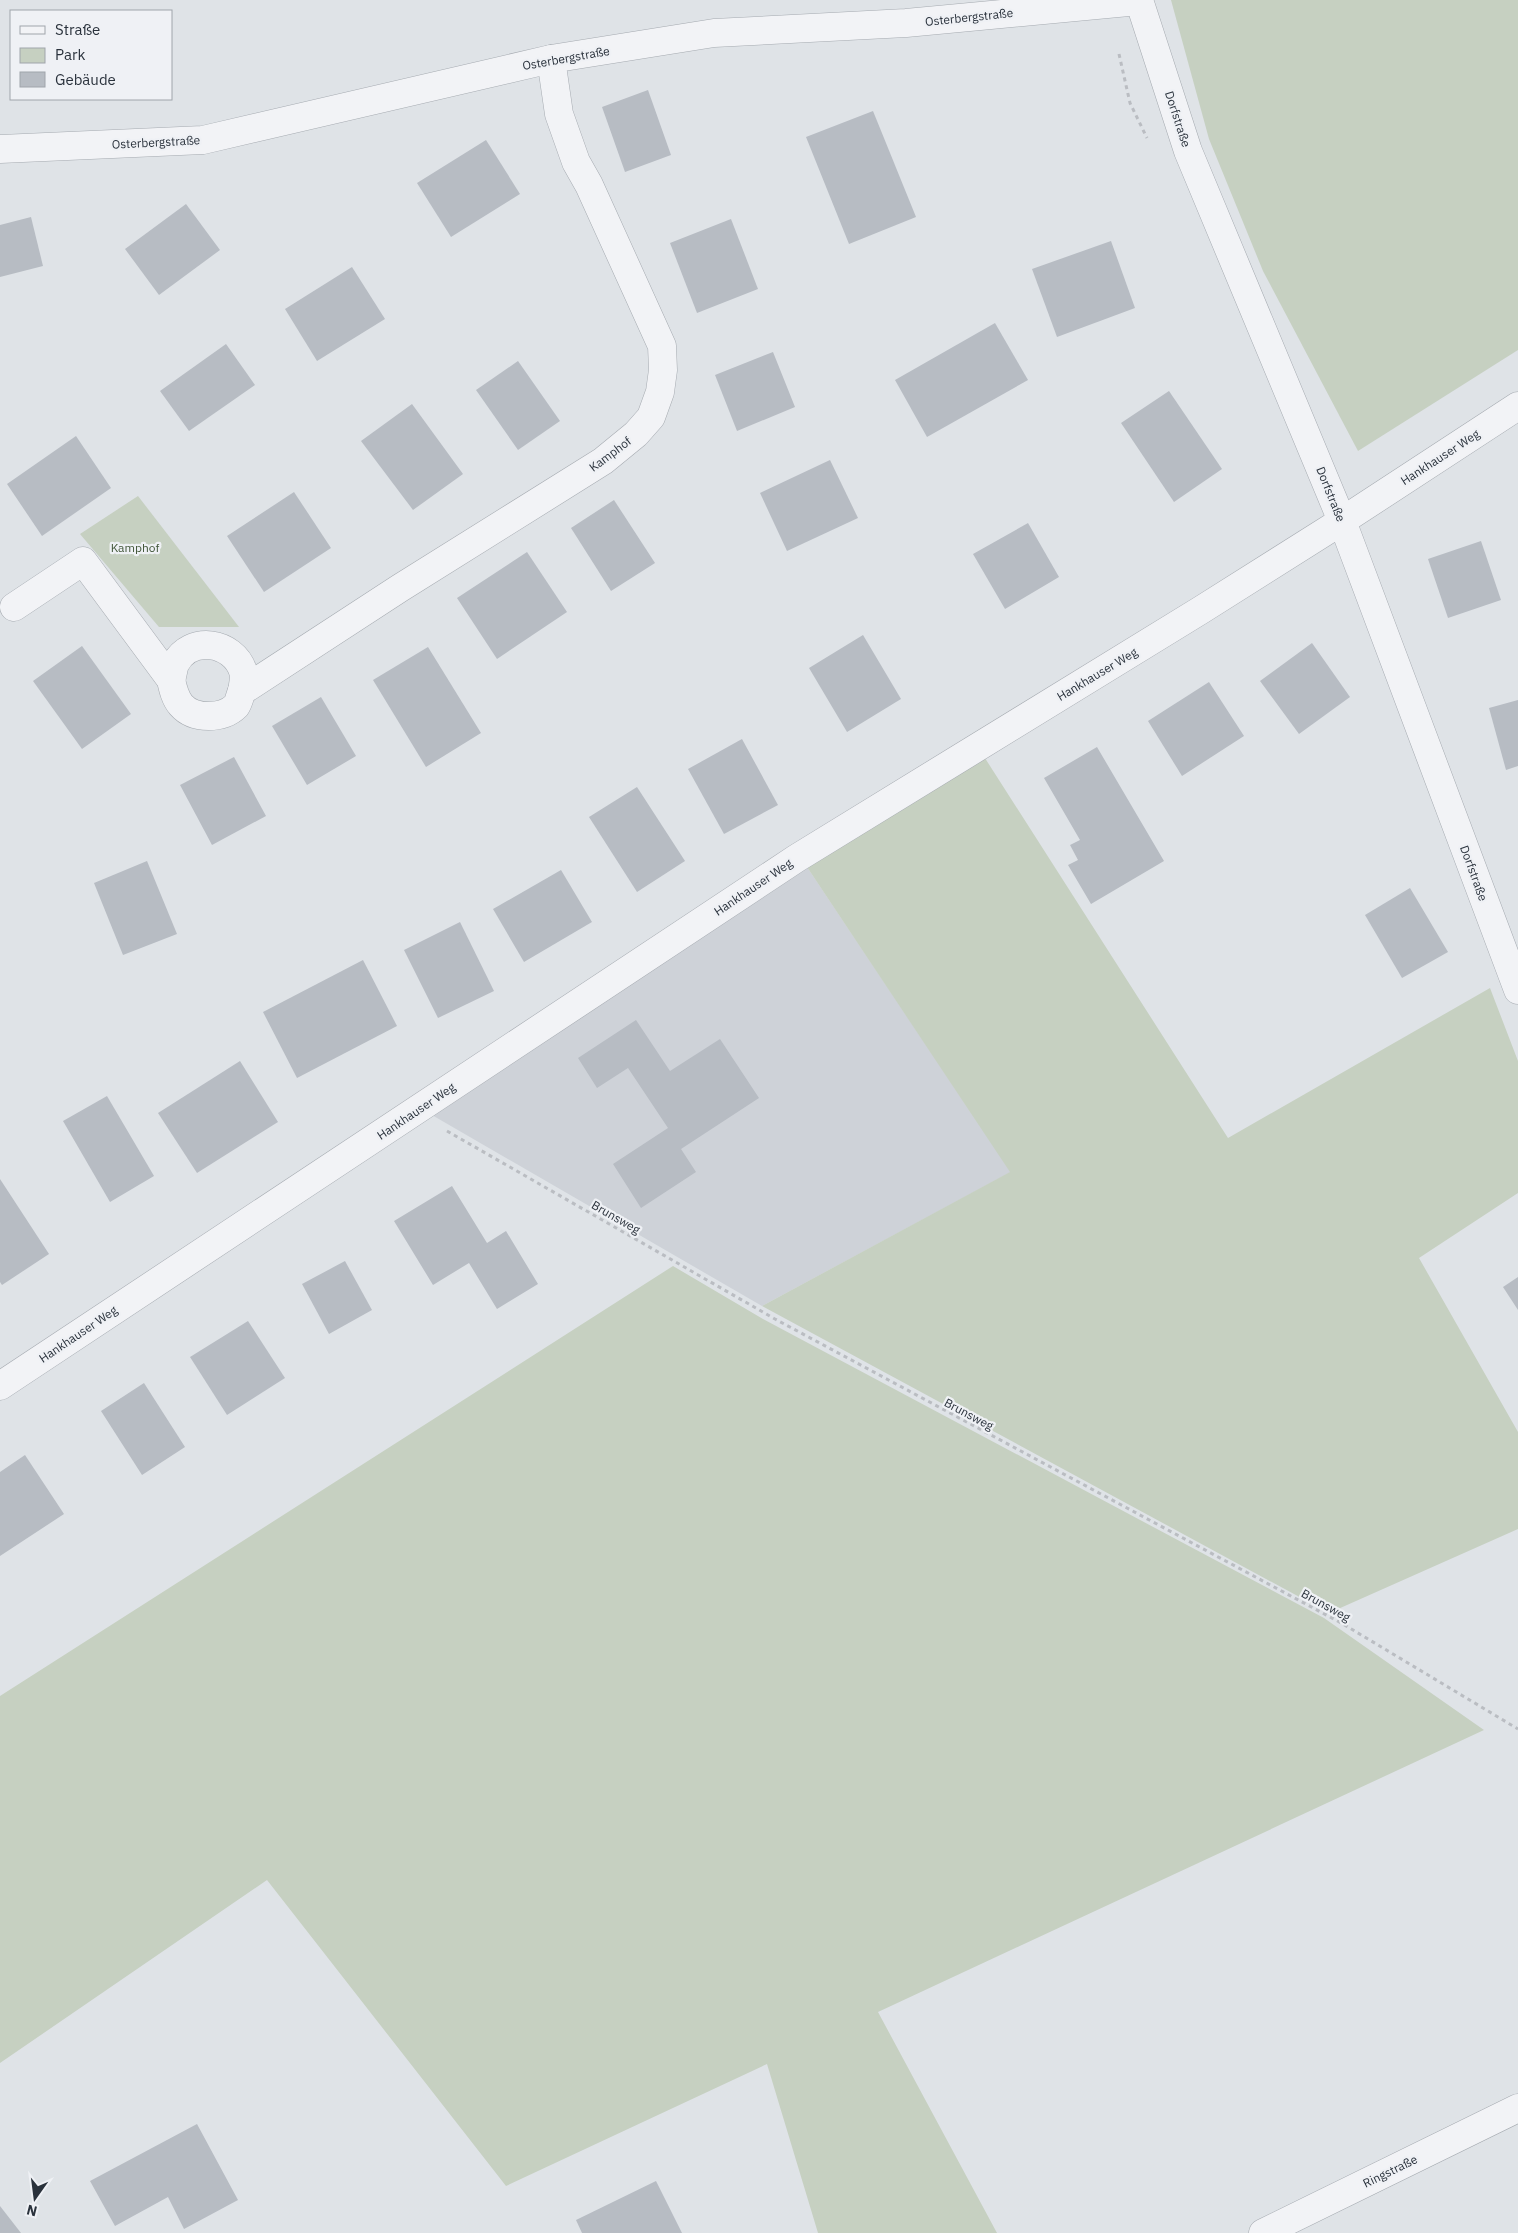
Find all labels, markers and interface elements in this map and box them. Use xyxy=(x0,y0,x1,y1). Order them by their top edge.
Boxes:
street label: Osterbergstraße xyxy=(924,5,1014,29)
legend xyxy=(10,10,172,100)
text: Straße xyxy=(55,20,100,39)
street label: Osterbergstraße xyxy=(521,43,611,73)
text: Park xyxy=(55,45,85,64)
text: Gebäude xyxy=(55,70,116,89)
street label: Dorfstraße xyxy=(1162,89,1194,149)
street label: Osterbergstraße xyxy=(111,132,201,152)
street label: Hankhauser Weg xyxy=(1398,426,1483,488)
street label: Kamphof xyxy=(586,433,634,475)
street label: Dorfstraße xyxy=(1313,464,1349,524)
park label: Kamphof xyxy=(111,540,159,555)
street label: Hankhauser Weg xyxy=(1054,644,1141,704)
street label: Dorfstraße xyxy=(1457,843,1491,903)
street label: Hankhauser Weg xyxy=(711,855,796,919)
street label: Hankhauser Weg xyxy=(374,1079,459,1143)
street label: Brunsweg xyxy=(589,1197,644,1237)
street label: Hankhauser Weg xyxy=(36,1302,121,1366)
street label: Brunsweg xyxy=(942,1395,997,1434)
street label: Brunsweg xyxy=(1299,1585,1354,1625)
street label: Ringstraße xyxy=(1360,2151,1420,2191)
north arrow xyxy=(10,2173,60,2223)
text: N xyxy=(25,2201,39,2221)

